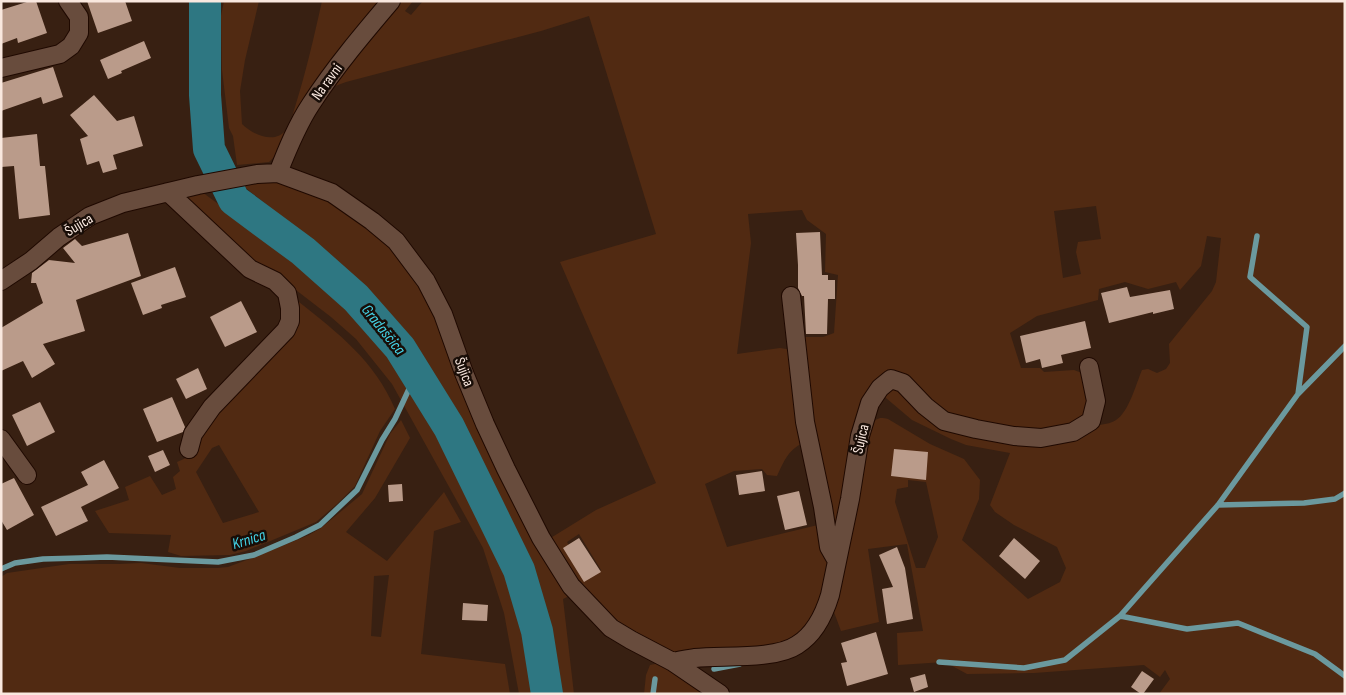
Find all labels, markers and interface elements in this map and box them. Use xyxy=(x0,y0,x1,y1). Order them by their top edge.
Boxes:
street label: Na ravni xyxy=(307,60,347,104)
street label: Šujica xyxy=(61,209,97,241)
water label: Gradaščica xyxy=(357,301,409,359)
street label: Šujica xyxy=(450,355,478,389)
street label: Šujica xyxy=(848,422,874,456)
water label: Krnica xyxy=(230,526,268,554)

